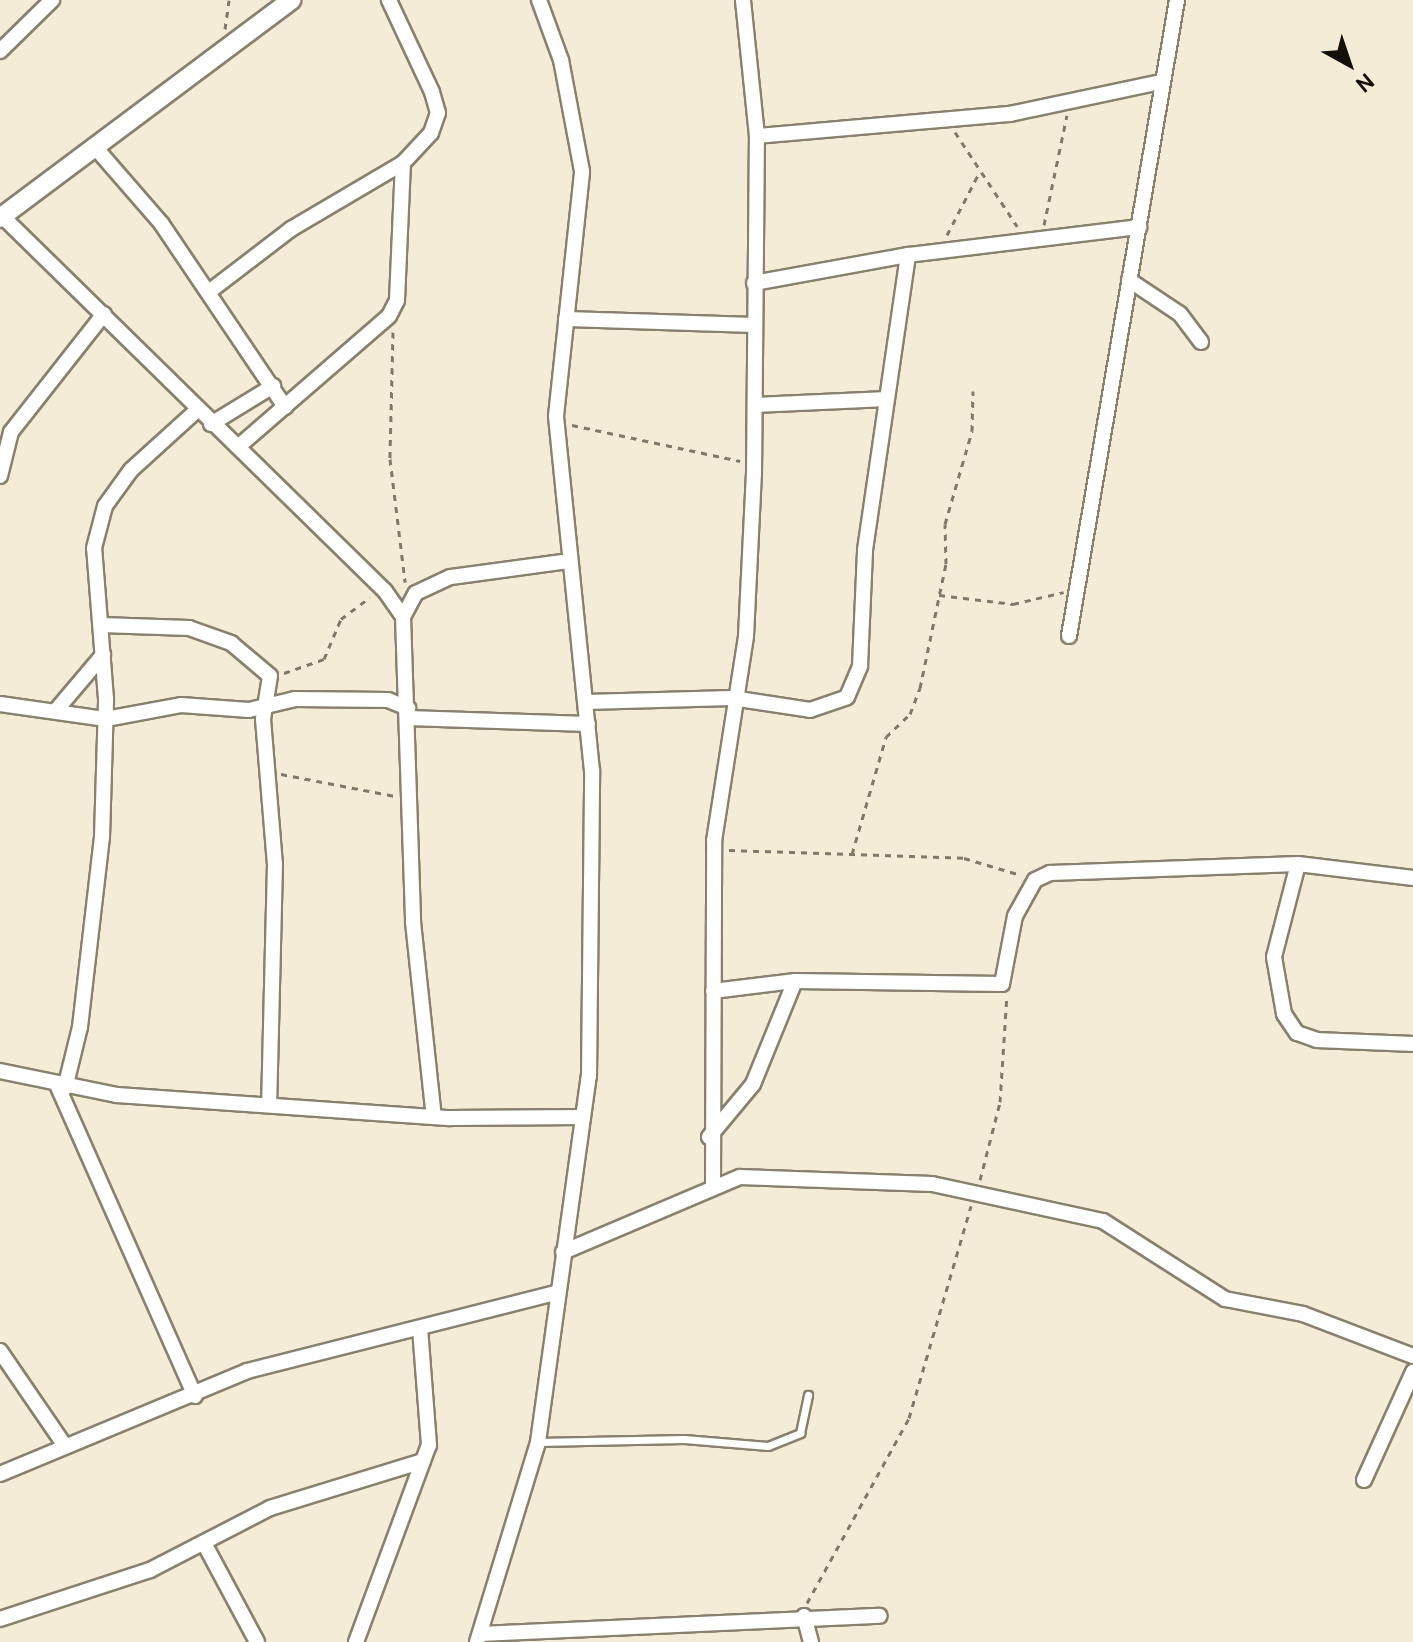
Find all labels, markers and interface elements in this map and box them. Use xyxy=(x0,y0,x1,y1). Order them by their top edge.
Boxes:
north arrow xyxy=(1309,24,1389,104)
text: N xyxy=(1350,67,1379,98)

